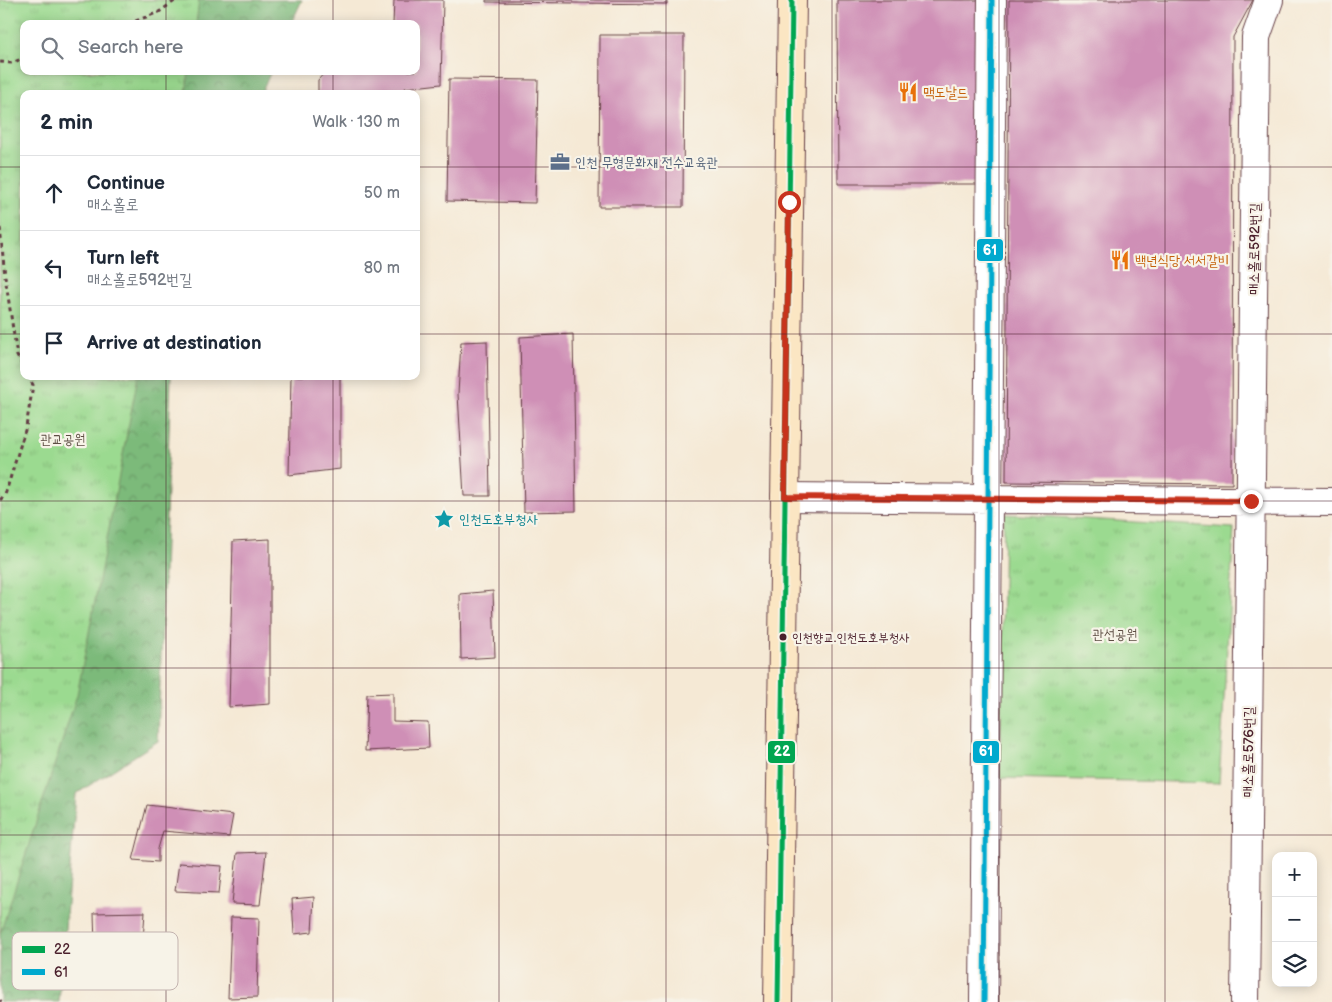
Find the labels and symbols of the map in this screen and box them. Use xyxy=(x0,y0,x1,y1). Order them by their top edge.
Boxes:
restaurant icon: 맥도날드 xyxy=(897,81,919,103)
place label: 맥도날드 xyxy=(923,84,968,101)
office icon: 인천 무형문화재 전수교육관 xyxy=(549,151,571,173)
place label: 인천 무형문화재 전수교육관 xyxy=(575,154,718,171)
route start xyxy=(778,191,801,214)
street label: 매소홀로592번길 xyxy=(1245,202,1264,295)
line badge: 61 xyxy=(976,238,1004,262)
text: 61 xyxy=(983,242,997,259)
restaurant icon: 백년식당 서서갈비 xyxy=(1109,249,1131,271)
place label: 백년식당 서서갈비 xyxy=(1135,252,1229,269)
park label: 관교공원 xyxy=(40,431,86,448)
route end xyxy=(1240,490,1263,513)
place icon: 인천도호부청사 xyxy=(433,508,455,530)
place label: 인천도호부청사 xyxy=(459,511,539,528)
park label: 관선공원 xyxy=(1092,626,1138,643)
place label: 인천향교.인천도호부청사 xyxy=(792,630,910,646)
marker: 인천향교.인천도호부청사 xyxy=(778,632,788,642)
street label: 매소홀로576번길 xyxy=(1239,706,1258,798)
line badge: 22 xyxy=(767,740,796,764)
line badge: 61 xyxy=(972,740,1000,764)
text: 22 xyxy=(774,743,791,760)
text: 61 xyxy=(979,743,993,760)
legend xyxy=(12,932,178,990)
text: 22 xyxy=(54,941,71,958)
text: 61 xyxy=(54,964,68,981)

